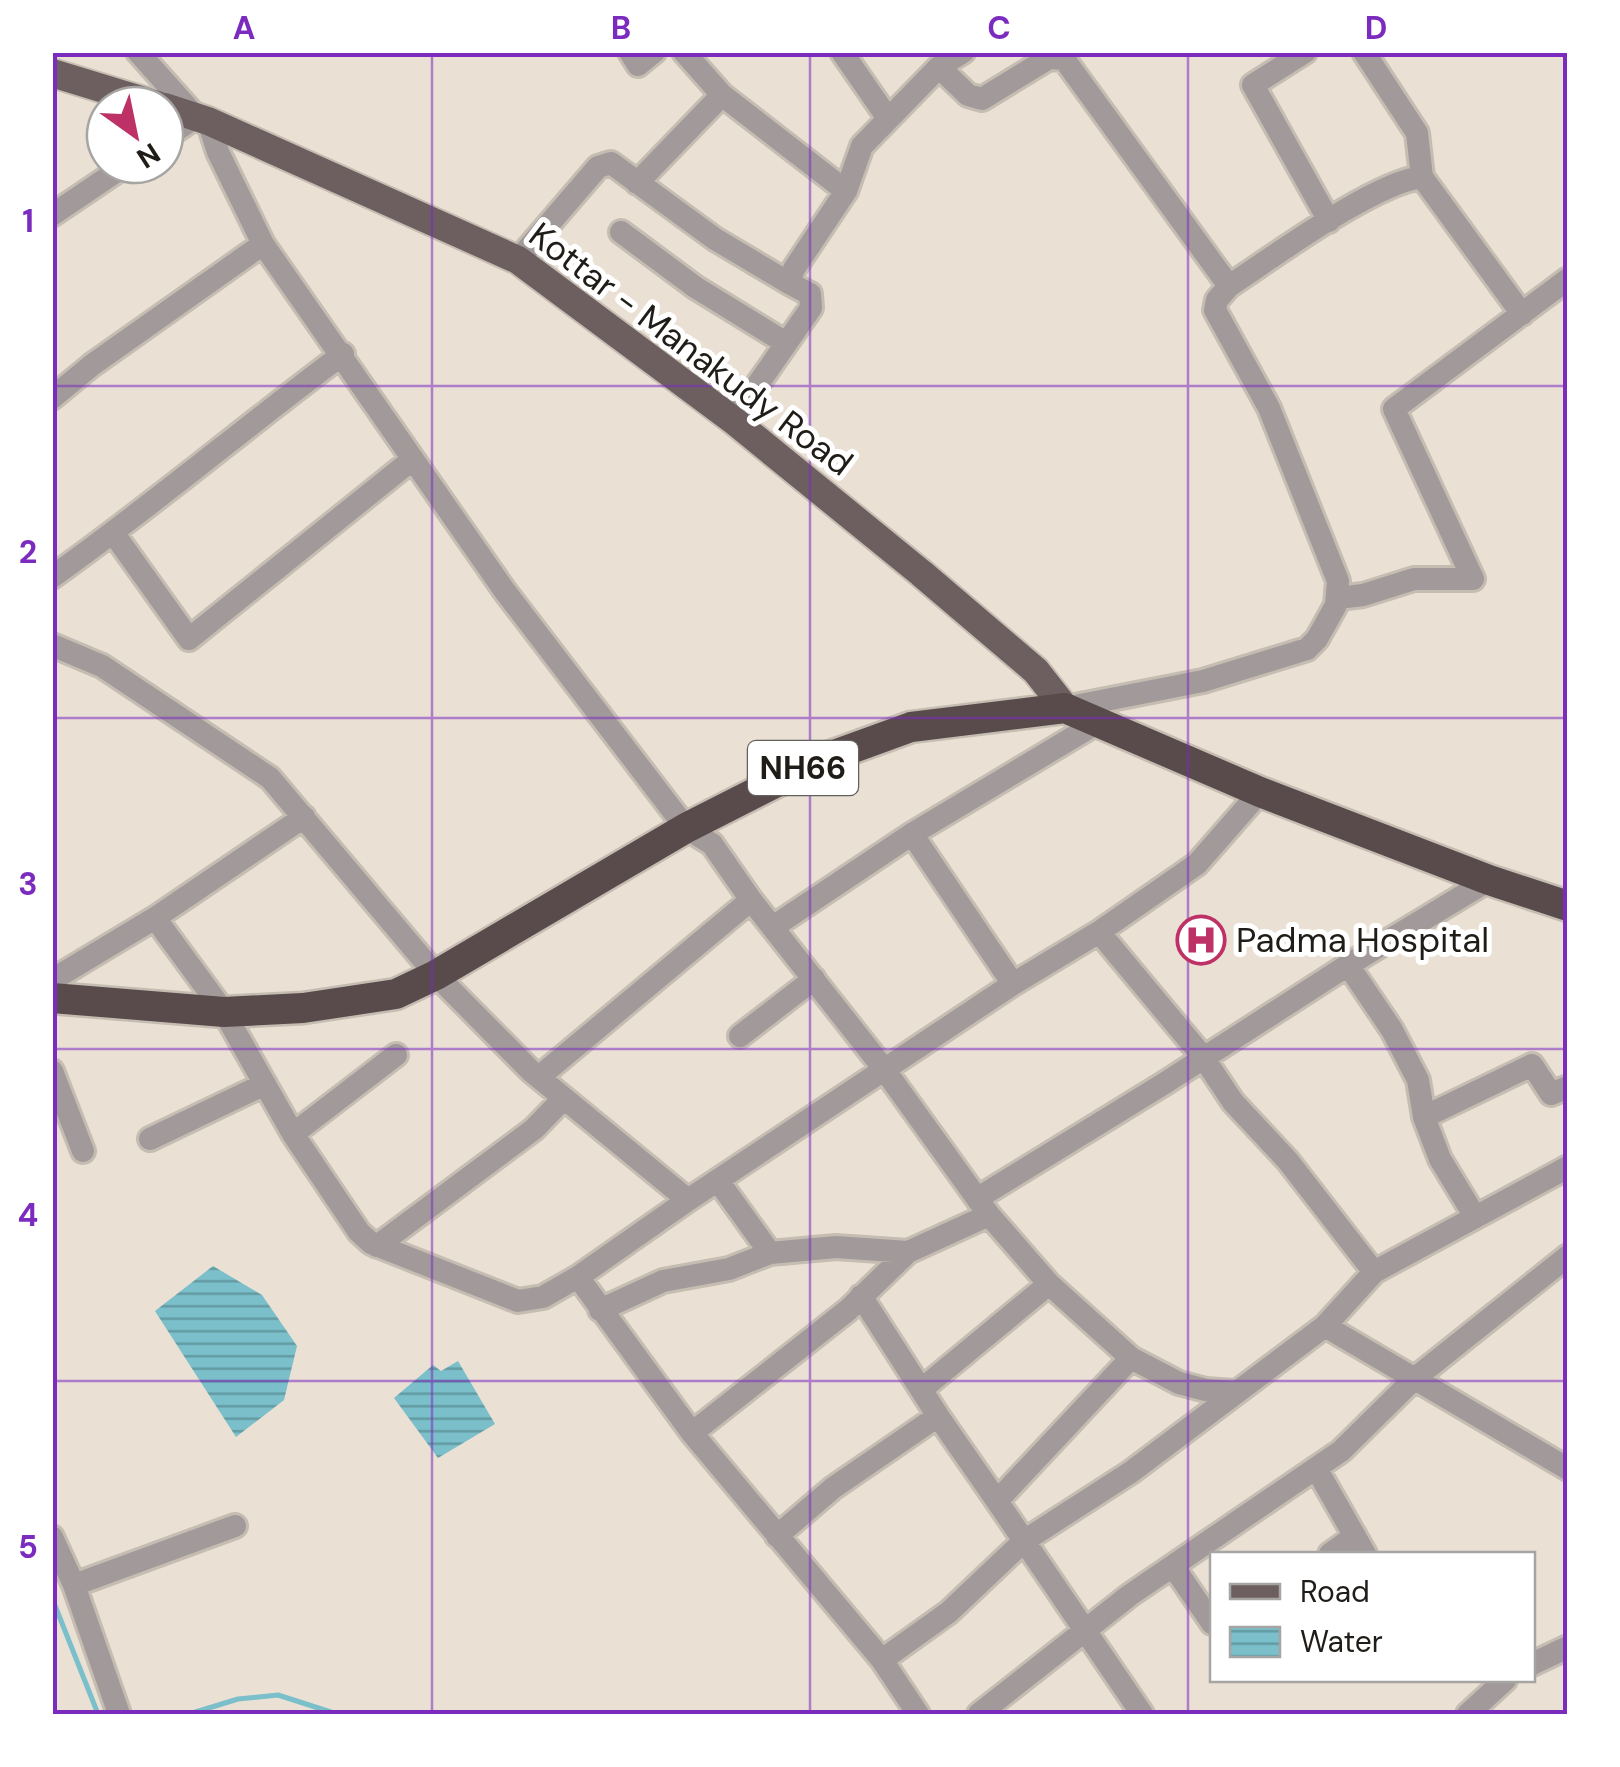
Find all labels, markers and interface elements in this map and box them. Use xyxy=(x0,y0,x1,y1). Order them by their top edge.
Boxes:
text: A xyxy=(233,7,255,49)
text: B xyxy=(611,7,631,49)
text: C xyxy=(987,7,1011,49)
text: D xyxy=(1365,7,1387,49)
north arrow xyxy=(85,85,185,185)
text: N xyxy=(130,134,167,177)
text: 1 xyxy=(22,200,34,242)
street label: Kottar - Manakudy Road xyxy=(520,212,862,486)
text: 2 xyxy=(19,531,37,573)
road number: NH66 xyxy=(748,741,858,795)
text: 3 xyxy=(18,863,38,905)
hospital icon: Padma Hospital xyxy=(1175,914,1227,966)
place label: Padma Hospital xyxy=(1236,917,1489,963)
text: 4 xyxy=(18,1194,38,1236)
text: 5 xyxy=(18,1526,38,1568)
legend xyxy=(1210,1552,1535,1682)
text: Road xyxy=(1300,1572,1370,1611)
text: Water xyxy=(1300,1622,1383,1661)

